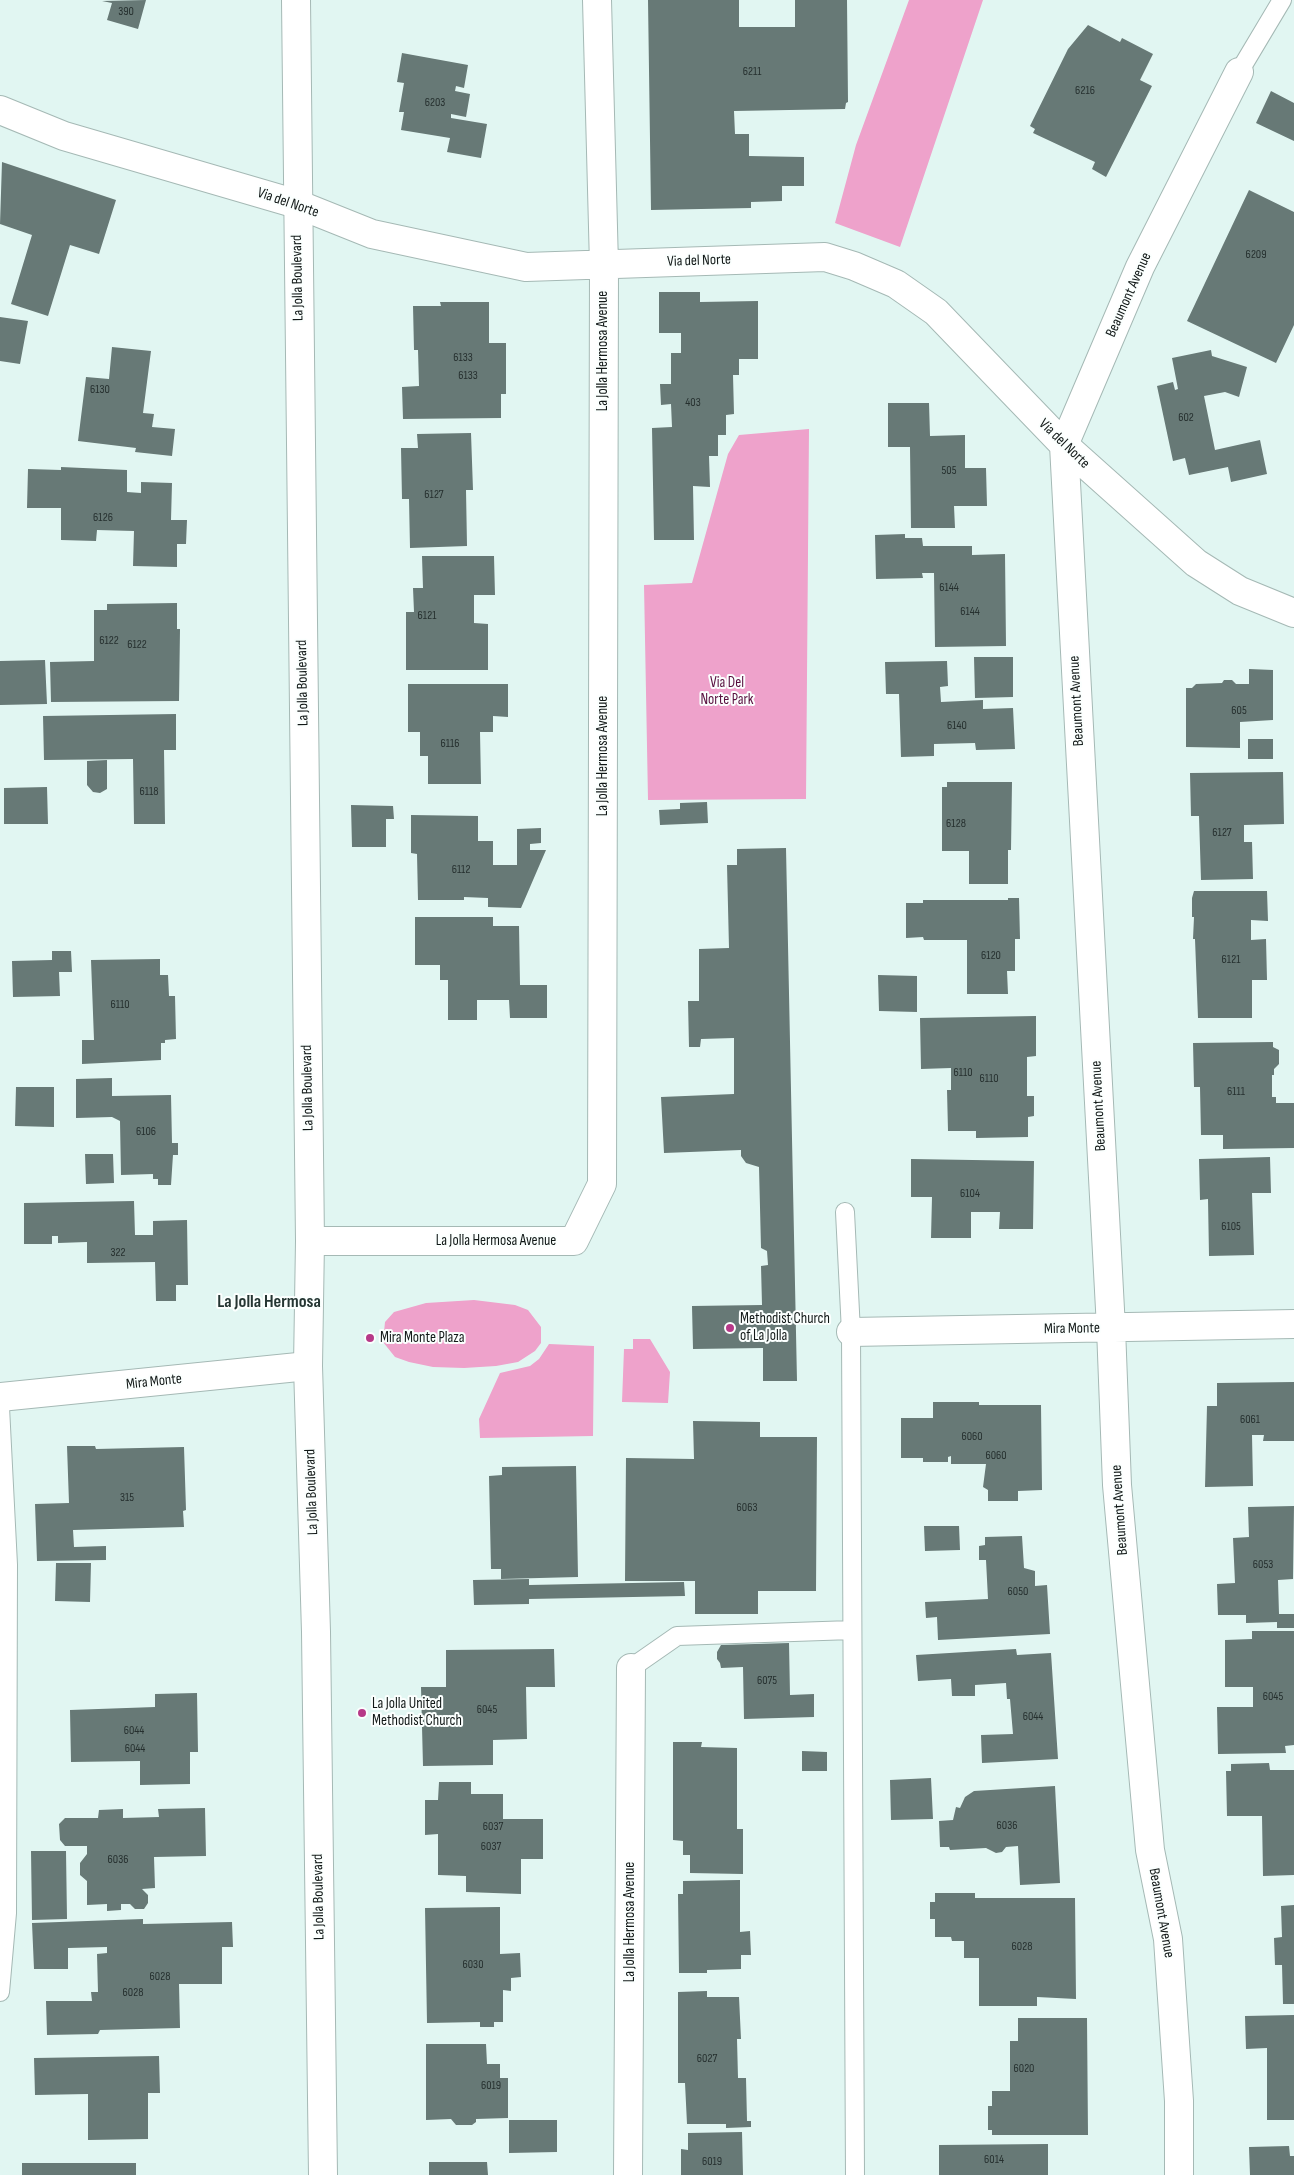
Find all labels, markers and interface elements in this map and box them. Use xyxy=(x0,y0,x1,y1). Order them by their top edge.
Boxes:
house number: 390 xyxy=(118,5,134,19)
house number: 6211 xyxy=(743,65,761,79)
house number: 6216 xyxy=(1075,84,1095,98)
house number: 6203 xyxy=(425,96,445,110)
street label: Via del Norte xyxy=(255,184,321,222)
street label: La Jolla Boulevard xyxy=(288,235,308,321)
house number: 6209 xyxy=(1246,248,1266,262)
street label: Beaumont Avenue xyxy=(1102,250,1156,340)
street label: Via del Norte xyxy=(667,251,731,271)
street label: La Jolla Hermosa Avenue xyxy=(594,291,612,411)
house number: 6133 xyxy=(453,351,473,365)
house number: 6133 xyxy=(458,369,478,383)
house number: 6130 xyxy=(90,383,110,397)
house number: 403 xyxy=(685,396,701,410)
house number: 602 xyxy=(1178,411,1194,425)
street label: Via del Norte xyxy=(1035,415,1093,473)
house number: 505 xyxy=(942,464,956,478)
house number: 6127 xyxy=(424,488,444,502)
house number: 6126 xyxy=(93,511,113,525)
house number: 6144 xyxy=(939,581,959,595)
house number: 6144 xyxy=(960,605,980,619)
house number: 6121 xyxy=(418,609,436,623)
house number: 6122 xyxy=(99,634,119,648)
house number: 6122 xyxy=(127,638,147,652)
street label: La Jolla Boulevard xyxy=(293,640,313,726)
street label: Beaumont Avenue xyxy=(1066,655,1088,747)
park label: Via Del Norte Park xyxy=(700,674,754,709)
street label: La Jolla Hermosa Avenue xyxy=(594,696,612,816)
house number: 605 xyxy=(1231,704,1247,718)
house number: 6140 xyxy=(947,719,967,733)
house number: 6116 xyxy=(441,737,459,751)
house number: 6118 xyxy=(140,785,158,799)
house number: 6128 xyxy=(946,817,966,831)
house number: 6127 xyxy=(1212,826,1232,840)
house number: 6112 xyxy=(452,863,470,877)
house number: 6120 xyxy=(981,949,1001,963)
house number: 6121 xyxy=(1222,953,1240,967)
house number: 6110 xyxy=(110,998,130,1012)
street label: La Jolla Boulevard xyxy=(298,1045,318,1131)
street label: Beaumont Avenue xyxy=(1088,1060,1110,1152)
house number: 6110 xyxy=(953,1066,973,1080)
house number: 6110 xyxy=(979,1072,999,1086)
house number: 6111 xyxy=(1227,1085,1245,1099)
house number: 6106 xyxy=(136,1125,156,1139)
house number: 6104 xyxy=(960,1187,980,1201)
house number: 6105 xyxy=(1221,1220,1241,1234)
street label: La Jolla Hermosa Avenue xyxy=(436,1232,556,1250)
house number: 322 xyxy=(111,1246,125,1260)
district label: La Jolla Hermosa xyxy=(217,1291,321,1313)
place label: Methodist Church of La Jolla xyxy=(740,1310,830,1345)
street label: Mira Monte xyxy=(1044,1320,1100,1338)
marker: Methodist Church of La Jolla xyxy=(724,1322,736,1334)
place label: Mira Monte Plaza xyxy=(380,1329,465,1347)
marker: Mira Monte Plaza xyxy=(364,1332,376,1344)
street label: Mira Monte xyxy=(125,1370,183,1394)
house number: 6061 xyxy=(1240,1413,1260,1427)
house number: 6060 xyxy=(961,1430,983,1444)
street label: La Jolla Boulevard xyxy=(301,1449,323,1535)
house number: 6060 xyxy=(985,1449,1007,1463)
street label: Beaumont Avenue xyxy=(1108,1464,1132,1556)
house number: 315 xyxy=(120,1491,134,1505)
house number: 6063 xyxy=(737,1501,757,1515)
house number: 6053 xyxy=(1253,1558,1273,1572)
house number: 6050 xyxy=(1008,1585,1028,1599)
house number: 6075 xyxy=(757,1674,777,1688)
house number: 6045 xyxy=(1263,1690,1283,1704)
place label: La Jolla United Methodist Church xyxy=(372,1695,462,1730)
house number: 6045 xyxy=(477,1703,497,1717)
marker: La Jolla United Methodist Church xyxy=(356,1707,368,1719)
house number: 6044 xyxy=(1023,1710,1043,1724)
house number: 6044 xyxy=(124,1724,144,1738)
house number: 6044 xyxy=(125,1742,145,1756)
house number: 6036 xyxy=(997,1819,1017,1833)
house number: 6037 xyxy=(483,1820,503,1834)
house number: 6037 xyxy=(481,1840,501,1854)
house number: 6036 xyxy=(108,1853,128,1867)
street label: La Jolla Boulevard xyxy=(309,1854,329,1940)
street label: La Jolla Hermosa Avenue xyxy=(621,1862,639,1982)
street label: Beaumont Avenue xyxy=(1144,1867,1178,1959)
house number: 6028 xyxy=(1012,1940,1032,1954)
house number: 6030 xyxy=(463,1958,483,1972)
house number: 6028 xyxy=(150,1970,170,1984)
house number: 6028 xyxy=(123,1986,143,2000)
house number: 6027 xyxy=(697,2052,717,2066)
house number: 6020 xyxy=(1014,2062,1034,2076)
house number: 6019 xyxy=(481,2079,501,2093)
house number: 6014 xyxy=(984,2153,1004,2167)
house number: 6019 xyxy=(702,2155,722,2169)

